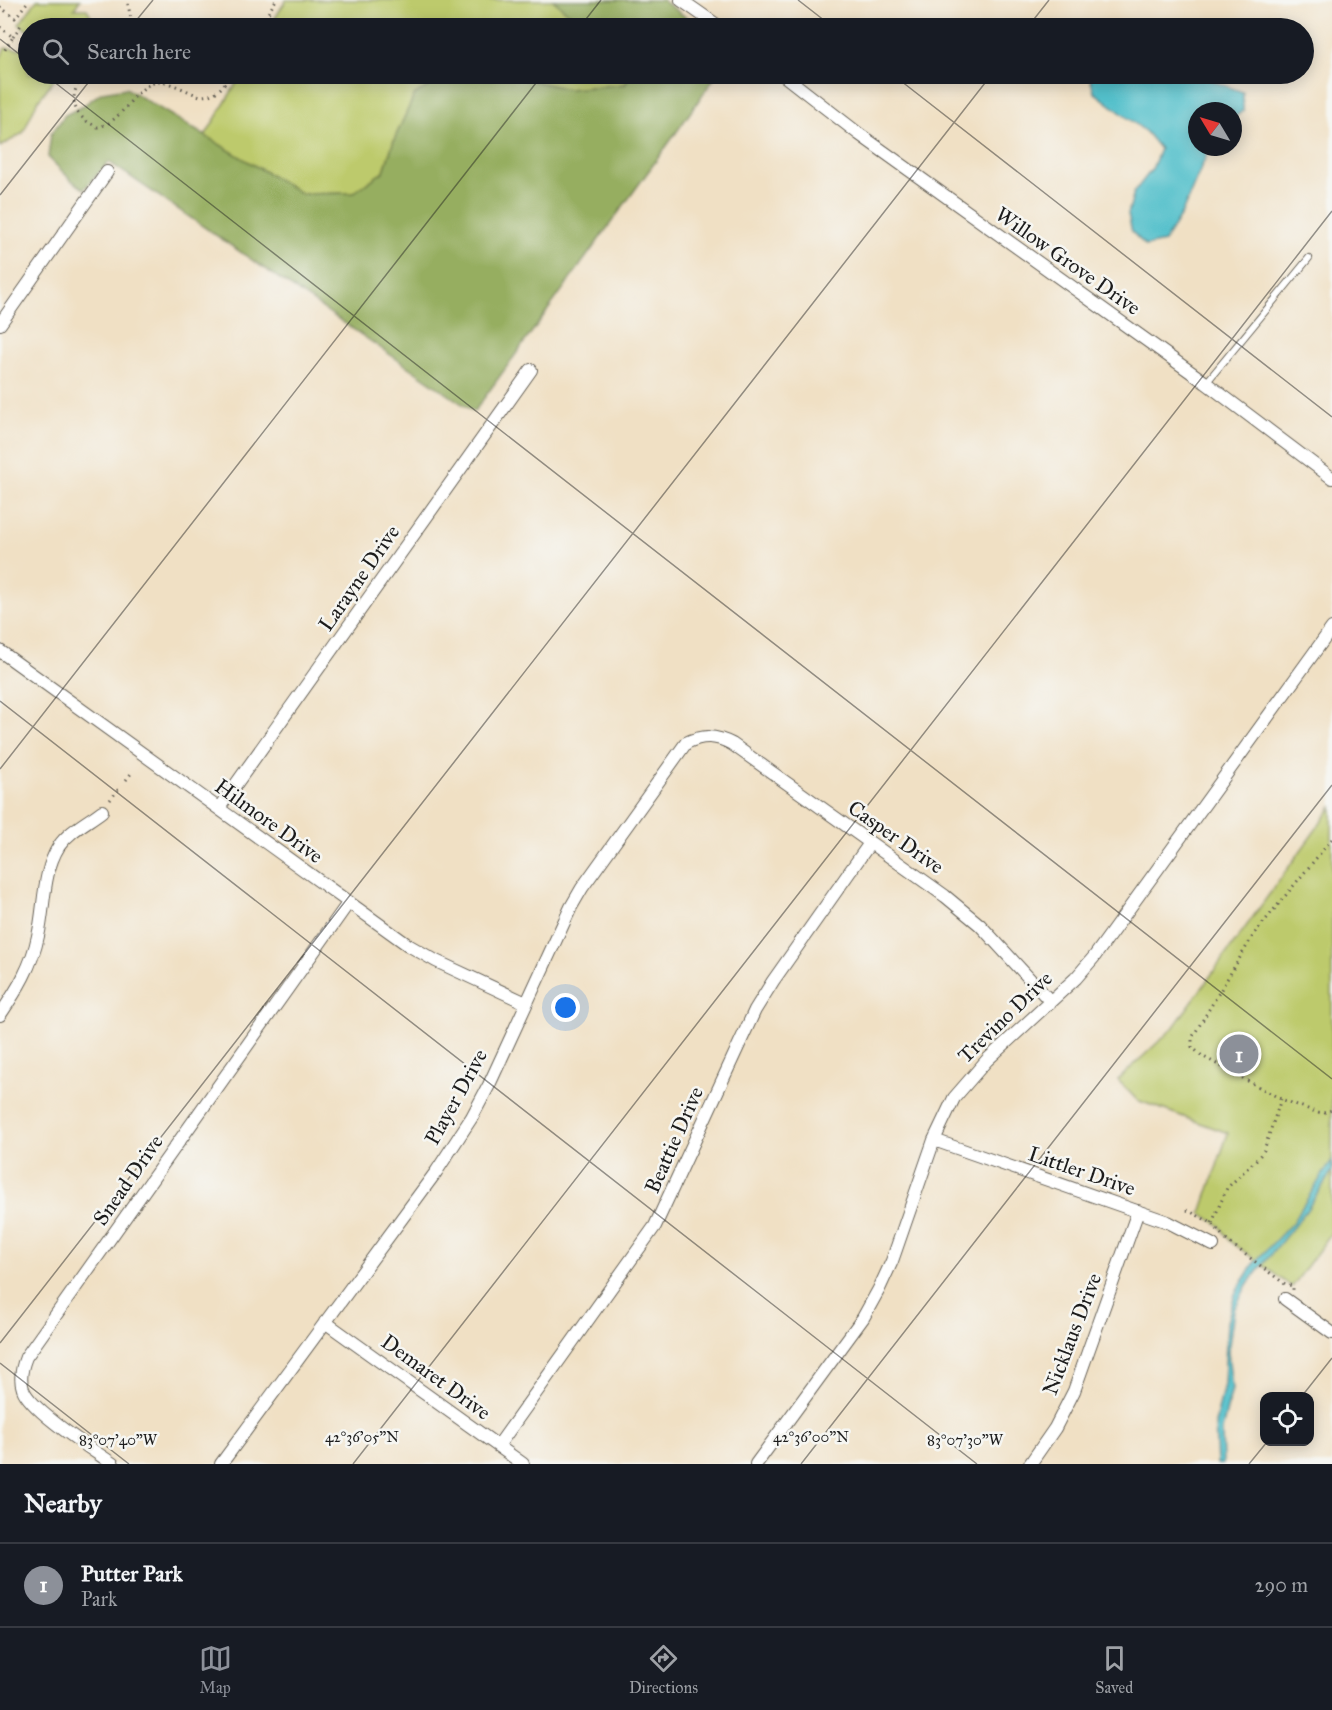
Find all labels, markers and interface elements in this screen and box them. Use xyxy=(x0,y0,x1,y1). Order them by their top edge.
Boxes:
search box xyxy=(18,18,1314,84)
icon: search xyxy=(39,35,72,68)
text: Search here xyxy=(87,38,191,65)
north arrow xyxy=(1188,102,1242,156)
street label: Willow Grove Drive xyxy=(990,201,1146,321)
street label: Larayne Drive xyxy=(313,520,405,636)
street label: Hilmore Drive xyxy=(210,773,328,869)
street label: Casper Drive xyxy=(843,794,949,880)
street label: Trevino Drive xyxy=(952,965,1058,1069)
your location xyxy=(551,993,580,1022)
pin: 1 xyxy=(1220,1032,1258,1076)
street label: Player Drive xyxy=(419,1044,493,1149)
street label: Beattie Drive xyxy=(639,1082,709,1197)
street label: Snead Drive xyxy=(87,1129,169,1230)
street label: Littler Drive xyxy=(1025,1141,1139,1202)
street label: Nicklaus Drive xyxy=(1037,1269,1107,1399)
street label: Demaret Drive xyxy=(376,1329,496,1426)
map controls xyxy=(1260,1392,1314,1446)
button: locate xyxy=(1260,1392,1314,1446)
text: 42°36'05"N xyxy=(325,1428,399,1446)
text: 42°36'00"N xyxy=(773,1428,849,1446)
text: 83°07'40"W xyxy=(79,1431,158,1449)
text: 83°07'30"W xyxy=(927,1431,1004,1449)
text: Nearby xyxy=(24,1487,102,1519)
text: Putter Park xyxy=(81,1560,183,1587)
text: 1 xyxy=(40,1573,47,1597)
text: 290 m xyxy=(1255,1573,1308,1597)
text: Park xyxy=(81,1587,117,1611)
tab: Map xyxy=(199,1642,232,1697)
tab: Directions xyxy=(629,1642,698,1697)
tab: Saved xyxy=(1095,1642,1133,1697)

